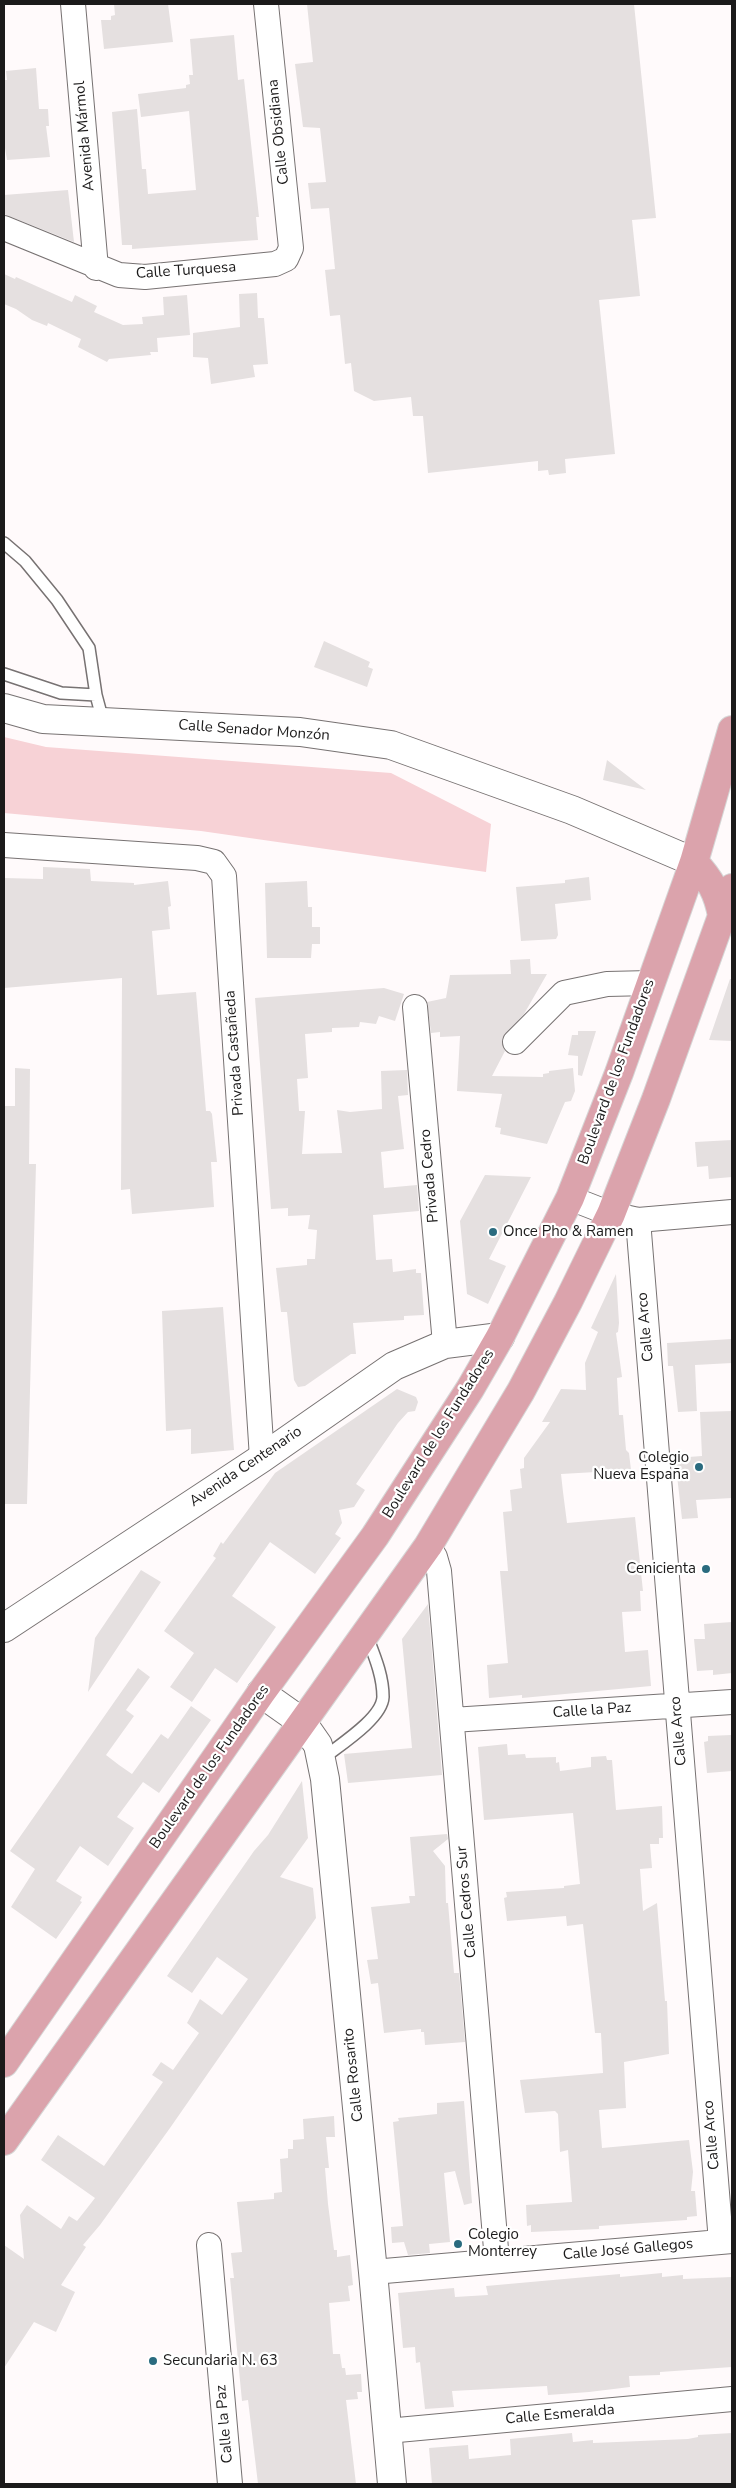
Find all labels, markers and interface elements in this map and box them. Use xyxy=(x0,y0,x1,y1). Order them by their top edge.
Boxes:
street label: Calle Obsidiana xyxy=(265,78,293,186)
street label: Avenida Mármol xyxy=(71,80,99,192)
street label: Calle Turquesa xyxy=(135,259,237,283)
street label: Calle Senador Monzón xyxy=(178,717,330,745)
street label: Boulevard de los Fundadores xyxy=(575,977,659,1167)
street label: Privada Castañeda xyxy=(222,990,248,1116)
street label: Privada Cedro xyxy=(417,1128,443,1224)
place label: Once Pho & Ramen xyxy=(503,1223,633,1241)
marker: Once Pho & Ramen xyxy=(487,1226,499,1238)
street label: Calle Arco xyxy=(634,1291,658,1363)
street label: Boulevard de los Fundadores xyxy=(379,1346,499,1522)
street label: Avenida Centenario xyxy=(186,1423,306,1511)
place label: Colegio Nueva España xyxy=(593,1449,689,1484)
marker: Colegio Nueva España xyxy=(693,1461,705,1473)
place label: Cenicienta xyxy=(626,1560,696,1578)
marker: Cenicienta xyxy=(700,1563,712,1575)
street label: Boulevard de los Fundadores xyxy=(146,1682,274,1852)
street label: Calle Arco xyxy=(667,1695,691,1767)
street label: Calle la Paz xyxy=(552,1699,632,1723)
street label: Calle Cedros Sur xyxy=(453,1845,481,1959)
street label: Calle Rosarito xyxy=(340,2027,368,2123)
street label: Calle Arco xyxy=(700,2099,724,2171)
place label: Colegio Monterrey xyxy=(468,2226,537,2261)
street label: Calle José Gallegos xyxy=(562,2235,694,2265)
marker: Colegio Monterrey xyxy=(452,2238,464,2250)
place label: Secundaria N. 63 xyxy=(163,2352,278,2370)
marker: Secundaria N. 63 xyxy=(147,2355,159,2367)
street label: Calle la Paz xyxy=(213,2384,237,2464)
street label: Calle Esmeralda xyxy=(505,2401,615,2429)

